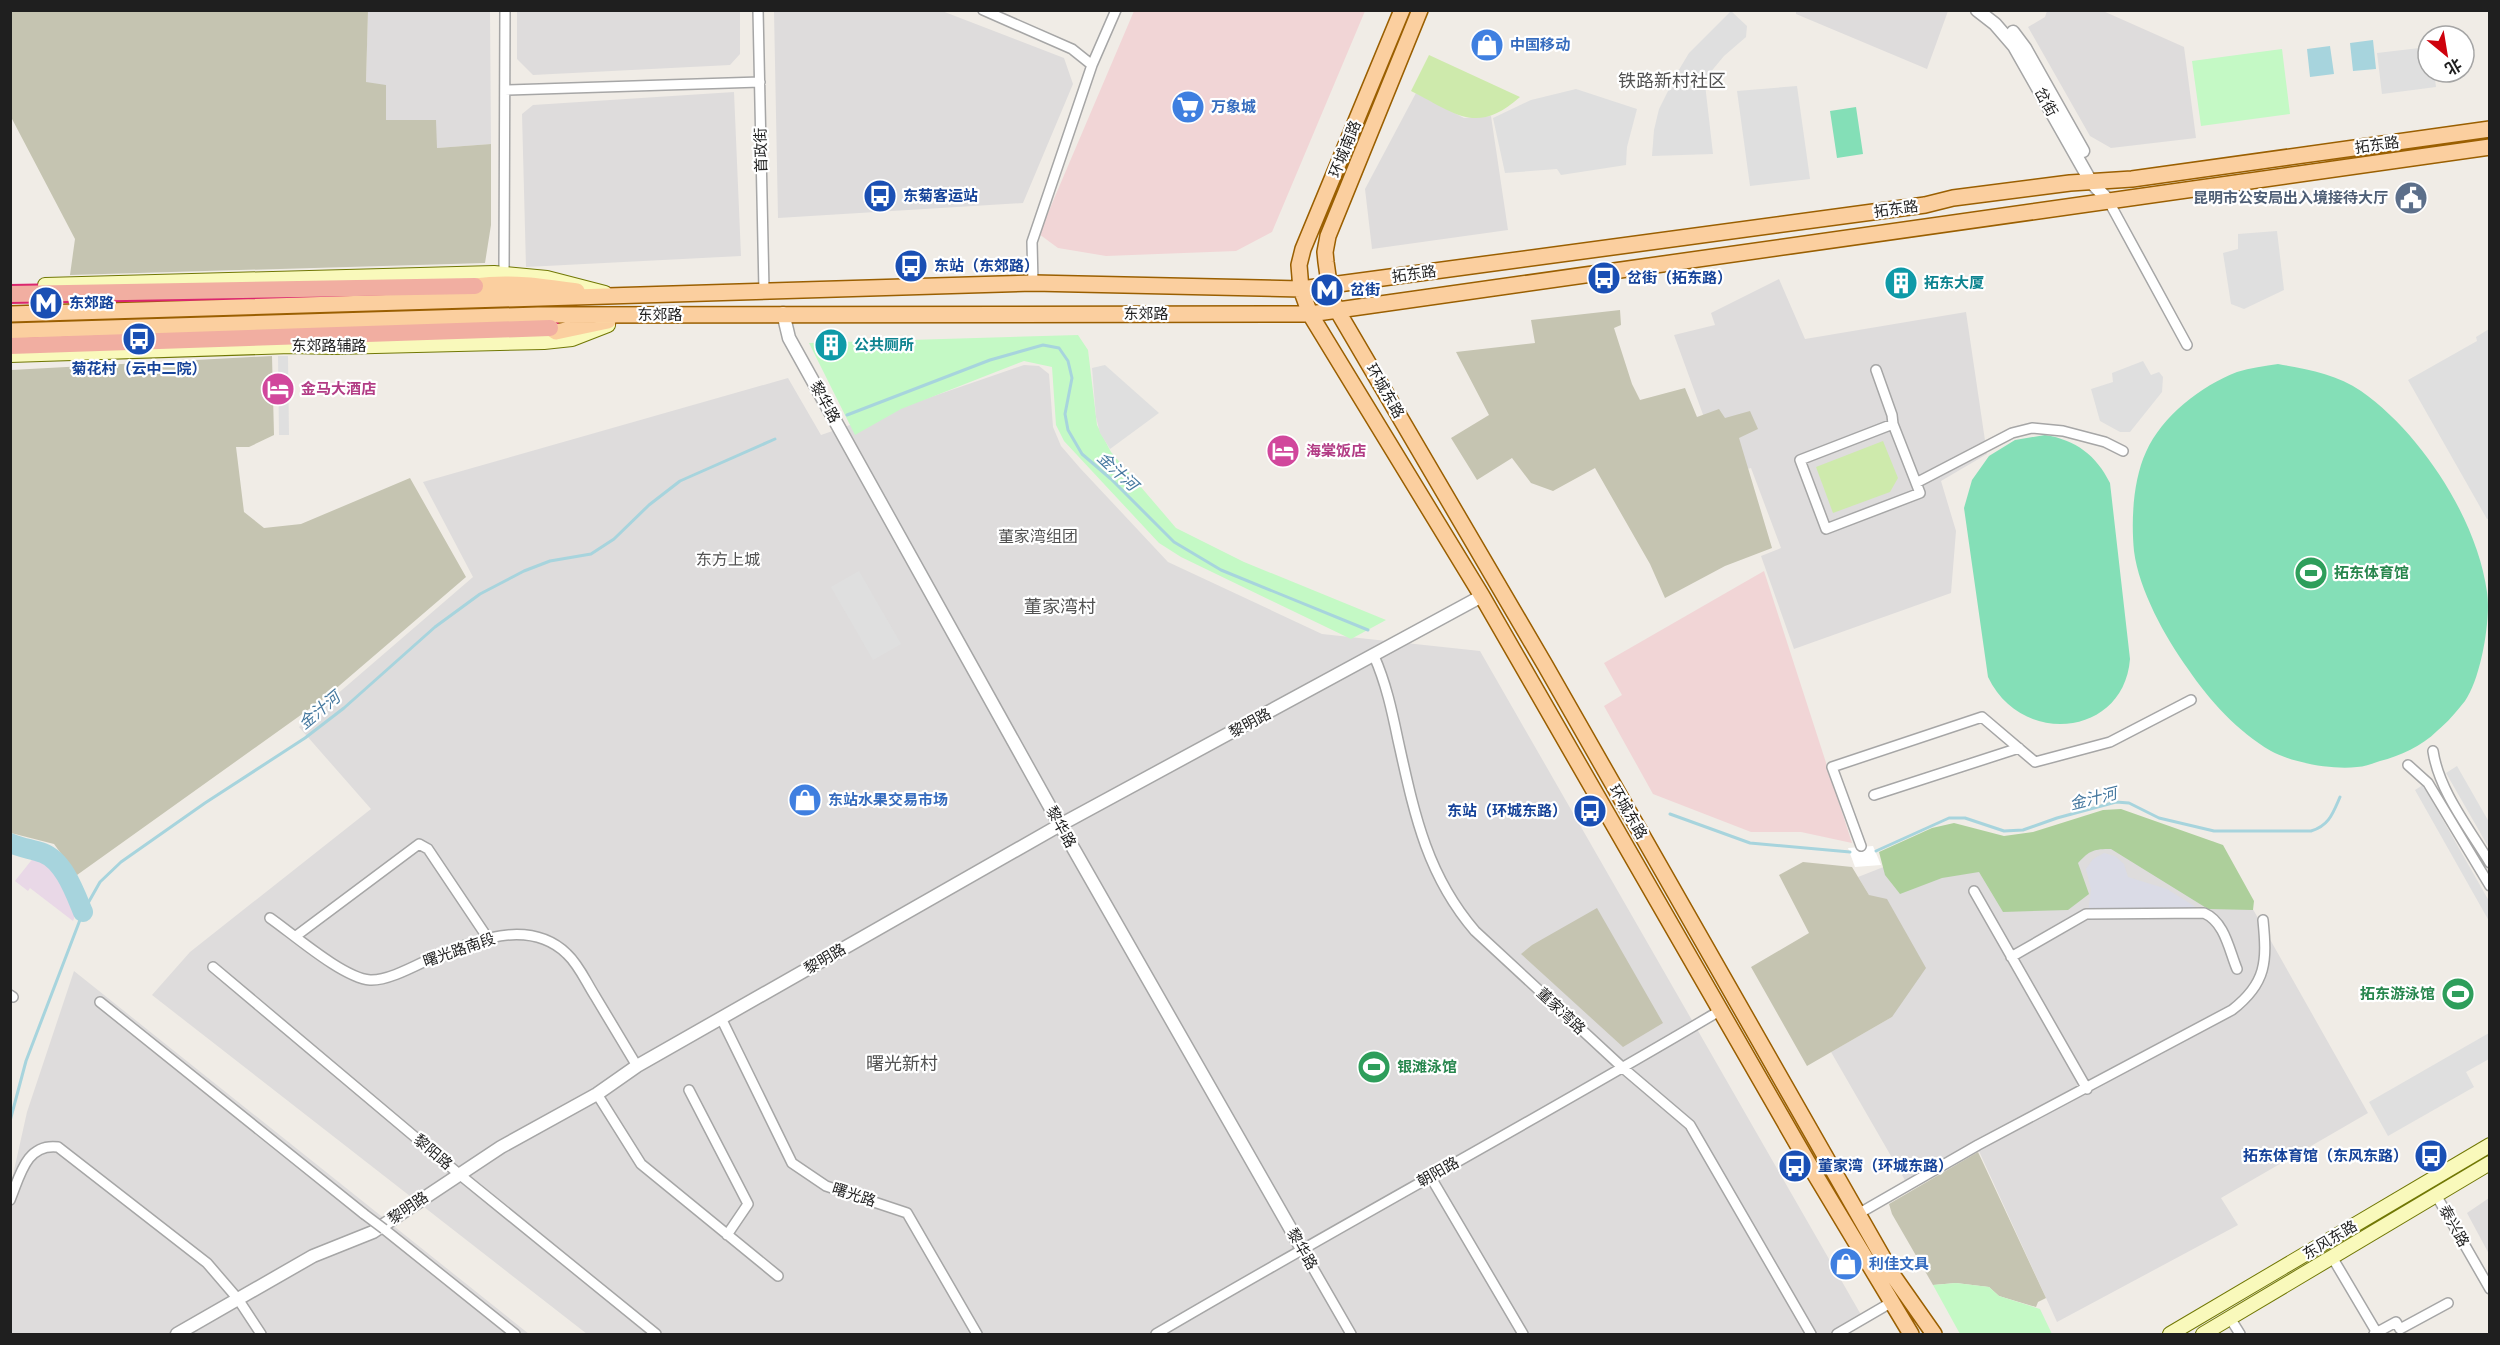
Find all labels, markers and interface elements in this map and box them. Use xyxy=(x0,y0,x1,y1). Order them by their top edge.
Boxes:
north arrow xyxy=(2416,24,2476,84)
shop icon: 中国移动 xyxy=(1469,27,1505,63)
place label: 中国移动 xyxy=(1510,35,1570,53)
text: 北 xyxy=(2442,55,2465,80)
district label: 铁路新村社区 xyxy=(1618,69,1726,91)
street label: 岔街 xyxy=(2032,84,2062,119)
supermarket icon: 万象城 xyxy=(1170,89,1206,125)
place label: 万象城 xyxy=(1211,97,1256,115)
street label: 环城南路 xyxy=(1324,117,1364,180)
street label: 首政街 xyxy=(751,127,769,173)
street label: 拓东路 xyxy=(2353,132,2400,156)
bus stop icon: 东菊客运站 xyxy=(862,178,898,214)
public building icon: 昆明市公安局出入境接待大厅 xyxy=(2393,180,2429,216)
place label: 东菊客运站 xyxy=(903,186,978,204)
place label: 昆明市公安局出入境接待大厅 xyxy=(2193,188,2388,206)
street label: 拓东路 xyxy=(1872,196,1919,220)
bus stop icon: 东站（东郊路） xyxy=(893,248,929,284)
place label: 东站（东郊路） xyxy=(934,256,1039,274)
bus stop icon: 岔街（拓东路） xyxy=(1586,260,1622,296)
street label: 拓东路 xyxy=(1390,261,1437,285)
building icon: 拓东大厦 xyxy=(1883,265,1919,301)
place label: 岔街（拓东路） xyxy=(1627,268,1732,286)
metro station icon: 岔街 xyxy=(1309,272,1345,308)
place label: 拓东大厦 xyxy=(1924,273,1984,291)
place label: 岔街 xyxy=(1350,280,1380,298)
metro station icon: 东郊路 xyxy=(28,285,64,321)
place label: 东郊路 xyxy=(69,293,114,311)
street label: 东郊路 xyxy=(1123,304,1169,322)
street label: 东郊路 xyxy=(637,305,683,323)
bus stop icon: 菊花村（云中二院） xyxy=(121,321,157,357)
building icon: 公共厕所 xyxy=(813,327,849,363)
place label: 公共厕所 xyxy=(854,335,914,353)
street label: 东郊路辅路 xyxy=(291,336,367,354)
place label: 菊花村（云中二院） xyxy=(71,359,207,377)
street label: 环城东路 xyxy=(1363,360,1409,421)
hotel icon: 金马大酒店 xyxy=(260,371,296,407)
street label: 黎华路 xyxy=(807,377,845,426)
place label: 金马大酒店 xyxy=(301,379,376,397)
hotel icon: 海棠饭店 xyxy=(1265,433,1301,469)
place label: 海棠饭店 xyxy=(1306,441,1366,459)
water label: 金汁河 xyxy=(1094,447,1145,496)
district label: 董家湾组团 xyxy=(998,526,1078,545)
district label: 东方上城 xyxy=(696,549,760,568)
sports icon: 拓东体育馆 xyxy=(2293,555,2329,591)
place label: 拓东体育馆 xyxy=(2334,563,2409,581)
district label: 董家湾村 xyxy=(1024,595,1096,617)
water label: 金汁河 xyxy=(294,685,345,732)
street label: 黎明路 xyxy=(1225,704,1274,741)
street label: 环城东路 xyxy=(1606,781,1652,842)
shop icon: 东站水果交易市场 xyxy=(787,782,823,818)
water label: 金汁河 xyxy=(2067,782,2121,813)
place label: 东站水果交易市场 xyxy=(828,790,948,808)
bus stop icon: 东站（环城东路） xyxy=(1572,793,1608,829)
place label: 东站（环城东路） xyxy=(1447,801,1567,819)
street label: 黎华路 xyxy=(1043,802,1081,851)
street label: 曙光路南段 xyxy=(420,928,497,970)
street label: 黎明路 xyxy=(801,939,848,977)
sports icon: 拓东游泳馆 xyxy=(2440,976,2476,1012)
street label: 董家湾路 xyxy=(1534,983,1590,1037)
place label: 拓东游泳馆 xyxy=(2360,984,2435,1002)
sports icon: 银滩泳馆 xyxy=(1356,1049,1392,1085)
district label: 曙光新村 xyxy=(866,1052,938,1074)
place label: 银滩泳馆 xyxy=(1397,1057,1457,1075)
street label: 黎阳路 xyxy=(411,1130,457,1173)
bus stop icon: 拓东体育馆（东风东路） xyxy=(2413,1138,2449,1174)
place label: 拓东体育馆（东风东路） xyxy=(2243,1146,2408,1164)
bus stop icon: 董家湾（环城东路） xyxy=(1777,1148,1813,1184)
street label: 朝阳路 xyxy=(1413,1152,1462,1190)
place label: 董家湾（环城东路） xyxy=(1818,1156,1953,1174)
street label: 曙光路 xyxy=(830,1179,878,1210)
street label: 黎明路 xyxy=(384,1187,431,1227)
street label: 泰兴路 xyxy=(2436,1201,2474,1250)
street label: 东风东路 xyxy=(2299,1216,2360,1262)
street label: 黎华路 xyxy=(1284,1225,1322,1272)
shop icon: 利佳文具 xyxy=(1828,1246,1864,1282)
place label: 利佳文具 xyxy=(1869,1254,1929,1272)

